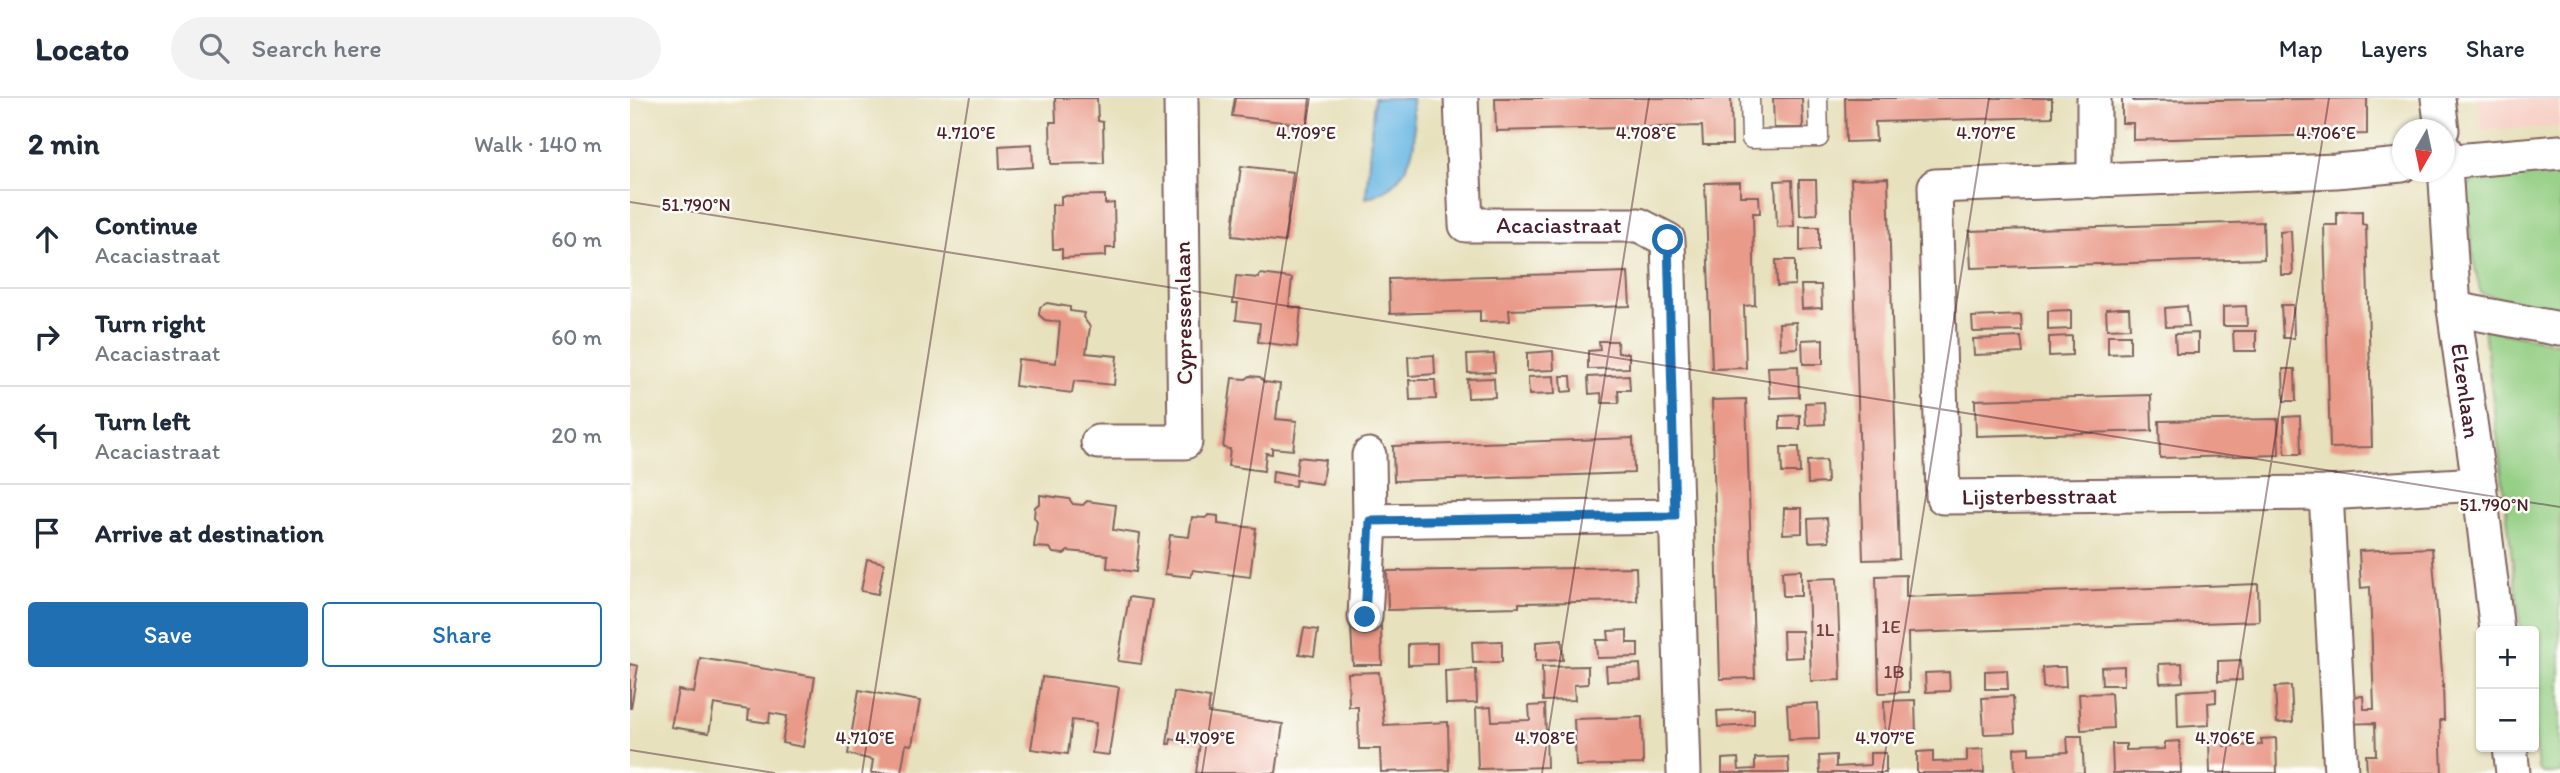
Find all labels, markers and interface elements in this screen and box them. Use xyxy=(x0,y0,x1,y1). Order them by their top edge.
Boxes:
search box xyxy=(171,17,661,80)
text: Locato xyxy=(35,29,129,68)
icon: search xyxy=(195,29,233,67)
text: Search here xyxy=(251,32,382,64)
text: Map xyxy=(2279,34,2323,63)
text: Layers xyxy=(2361,34,2428,63)
text: Share xyxy=(2466,34,2525,63)
north arrow xyxy=(2392,119,2455,182)
text: 4.710°E xyxy=(937,122,995,144)
text: 4.709°E xyxy=(1276,122,1336,144)
text: 4.708°E xyxy=(1616,122,1676,144)
text: 4.707°E xyxy=(1956,122,2016,144)
text: 4.706°E xyxy=(2296,122,2356,144)
text: 2 min xyxy=(28,125,99,162)
text: Walk · 140 m xyxy=(474,130,602,158)
text: 51.790°N xyxy=(661,194,731,216)
text: Continue xyxy=(95,209,198,241)
street label: Acaciastraat xyxy=(1496,211,1622,239)
icon: ahead xyxy=(28,220,66,258)
route start xyxy=(1652,224,1683,255)
text: 60 m xyxy=(551,225,602,253)
text: Acaciastraat xyxy=(95,241,220,269)
street label: Cypressenlaan xyxy=(1168,241,1198,385)
text: Turn right xyxy=(95,307,206,339)
icon: right xyxy=(28,318,66,356)
text: 60 m xyxy=(551,323,602,351)
text: Acaciastraat xyxy=(95,339,220,367)
street label: Elzenlaan xyxy=(2445,341,2486,440)
text: Turn left xyxy=(95,405,191,437)
icon: left xyxy=(28,416,66,454)
text: 20 m xyxy=(551,421,602,449)
text: Acaciastraat xyxy=(95,437,220,465)
street label: Lijsterbesstraat xyxy=(1961,481,2117,511)
text: 51.790°N xyxy=(2459,494,2529,516)
icon: arrive xyxy=(28,514,66,552)
text: Arrive at destination xyxy=(95,517,324,549)
route end xyxy=(1349,601,1380,632)
button: Save xyxy=(28,602,308,667)
button: Share xyxy=(322,602,602,667)
house number: 1E xyxy=(1881,615,1901,638)
house number: 1L xyxy=(1816,618,1835,641)
map controls xyxy=(2476,626,2539,752)
button: + xyxy=(2476,626,2539,689)
house number: 1B xyxy=(1883,660,1905,683)
button: − xyxy=(2476,689,2539,752)
text: 4.710°E xyxy=(836,727,894,749)
text: 4.709°E xyxy=(1175,727,1235,749)
text: 4.708°E xyxy=(1515,727,1575,749)
text: 4.707°E xyxy=(1855,727,1915,749)
text: 4.706°E xyxy=(2195,727,2255,749)

